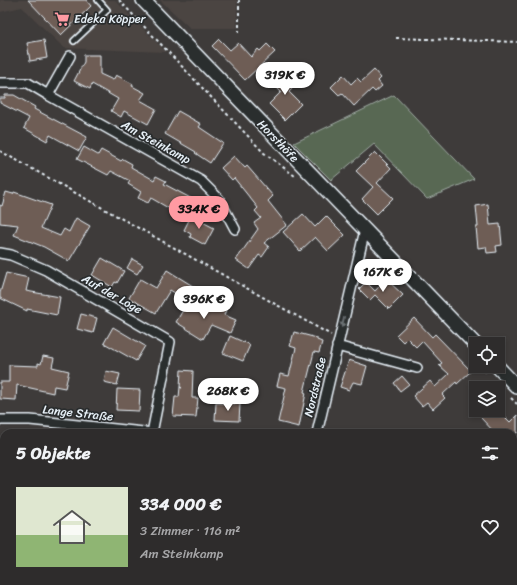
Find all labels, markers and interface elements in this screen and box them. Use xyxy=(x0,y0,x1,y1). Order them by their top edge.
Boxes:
place label: Edeka Köpper xyxy=(74,8,147,30)
supermarket icon: Edeka Köpper xyxy=(53,10,71,28)
pin: 319K € xyxy=(252,62,318,96)
text: 319K € xyxy=(265,63,305,86)
street label: Am Steinkamp xyxy=(116,113,196,171)
street label: Horsthöfe xyxy=(251,114,305,168)
pin: 334K € xyxy=(166,196,232,230)
text: 334K € xyxy=(178,197,220,220)
pin: 167K € xyxy=(350,259,416,293)
text: 167K € xyxy=(363,260,403,283)
street label: Auf der Loge xyxy=(77,267,147,320)
pin: 396K € xyxy=(171,286,237,320)
text: 396K € xyxy=(183,287,225,310)
one-way arrow xyxy=(339,316,345,328)
map controls xyxy=(469,337,505,417)
button: locate xyxy=(469,337,505,373)
street label: Nordstraße xyxy=(297,355,333,419)
pin: 268K € xyxy=(195,378,261,412)
text: 268K € xyxy=(207,379,249,402)
button: layers xyxy=(469,381,505,417)
street label: Lange Straße xyxy=(41,398,115,428)
text: 5 Objekte xyxy=(16,438,91,468)
icon: filters xyxy=(479,442,501,464)
text: 334 000 € xyxy=(140,489,222,519)
icon: home xyxy=(48,503,96,551)
icon: heart xyxy=(479,516,501,538)
text: 3 Zimmer · 116 m² xyxy=(140,519,240,542)
text: Am Steinkamp xyxy=(140,542,223,565)

